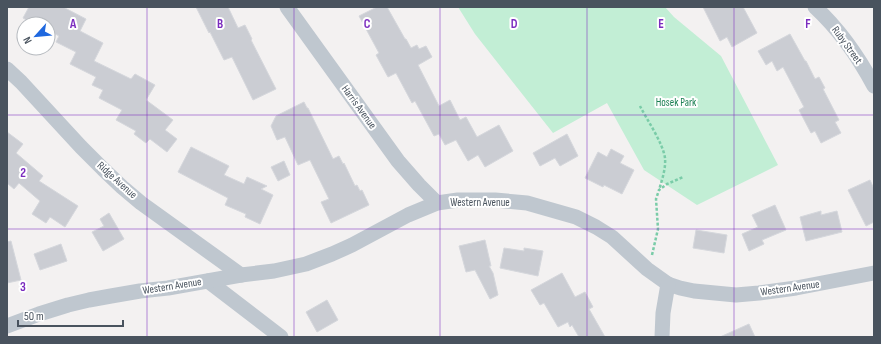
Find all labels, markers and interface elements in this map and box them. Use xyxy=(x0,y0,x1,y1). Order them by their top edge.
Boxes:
north arrow xyxy=(16,16,56,56)
text: A xyxy=(69,16,77,32)
text: B xyxy=(217,16,223,32)
text: C xyxy=(364,16,371,32)
text: D xyxy=(511,16,518,32)
text: E xyxy=(658,16,664,32)
text: F xyxy=(805,16,811,32)
street label: Ruby Street xyxy=(829,24,865,67)
text: N xyxy=(20,35,35,46)
street label: Harris Avenue xyxy=(339,83,379,131)
park label: Hosek Park xyxy=(656,96,697,109)
street label: Ridge Avenue xyxy=(94,159,140,201)
text: 2 xyxy=(20,165,26,181)
street label: Western Avenue xyxy=(450,196,510,209)
street label: Western Avenue xyxy=(142,275,202,297)
street label: Western Avenue xyxy=(760,277,820,299)
text: 3 xyxy=(20,279,26,295)
scale bar xyxy=(18,302,123,328)
text: 50 m xyxy=(24,309,44,324)

